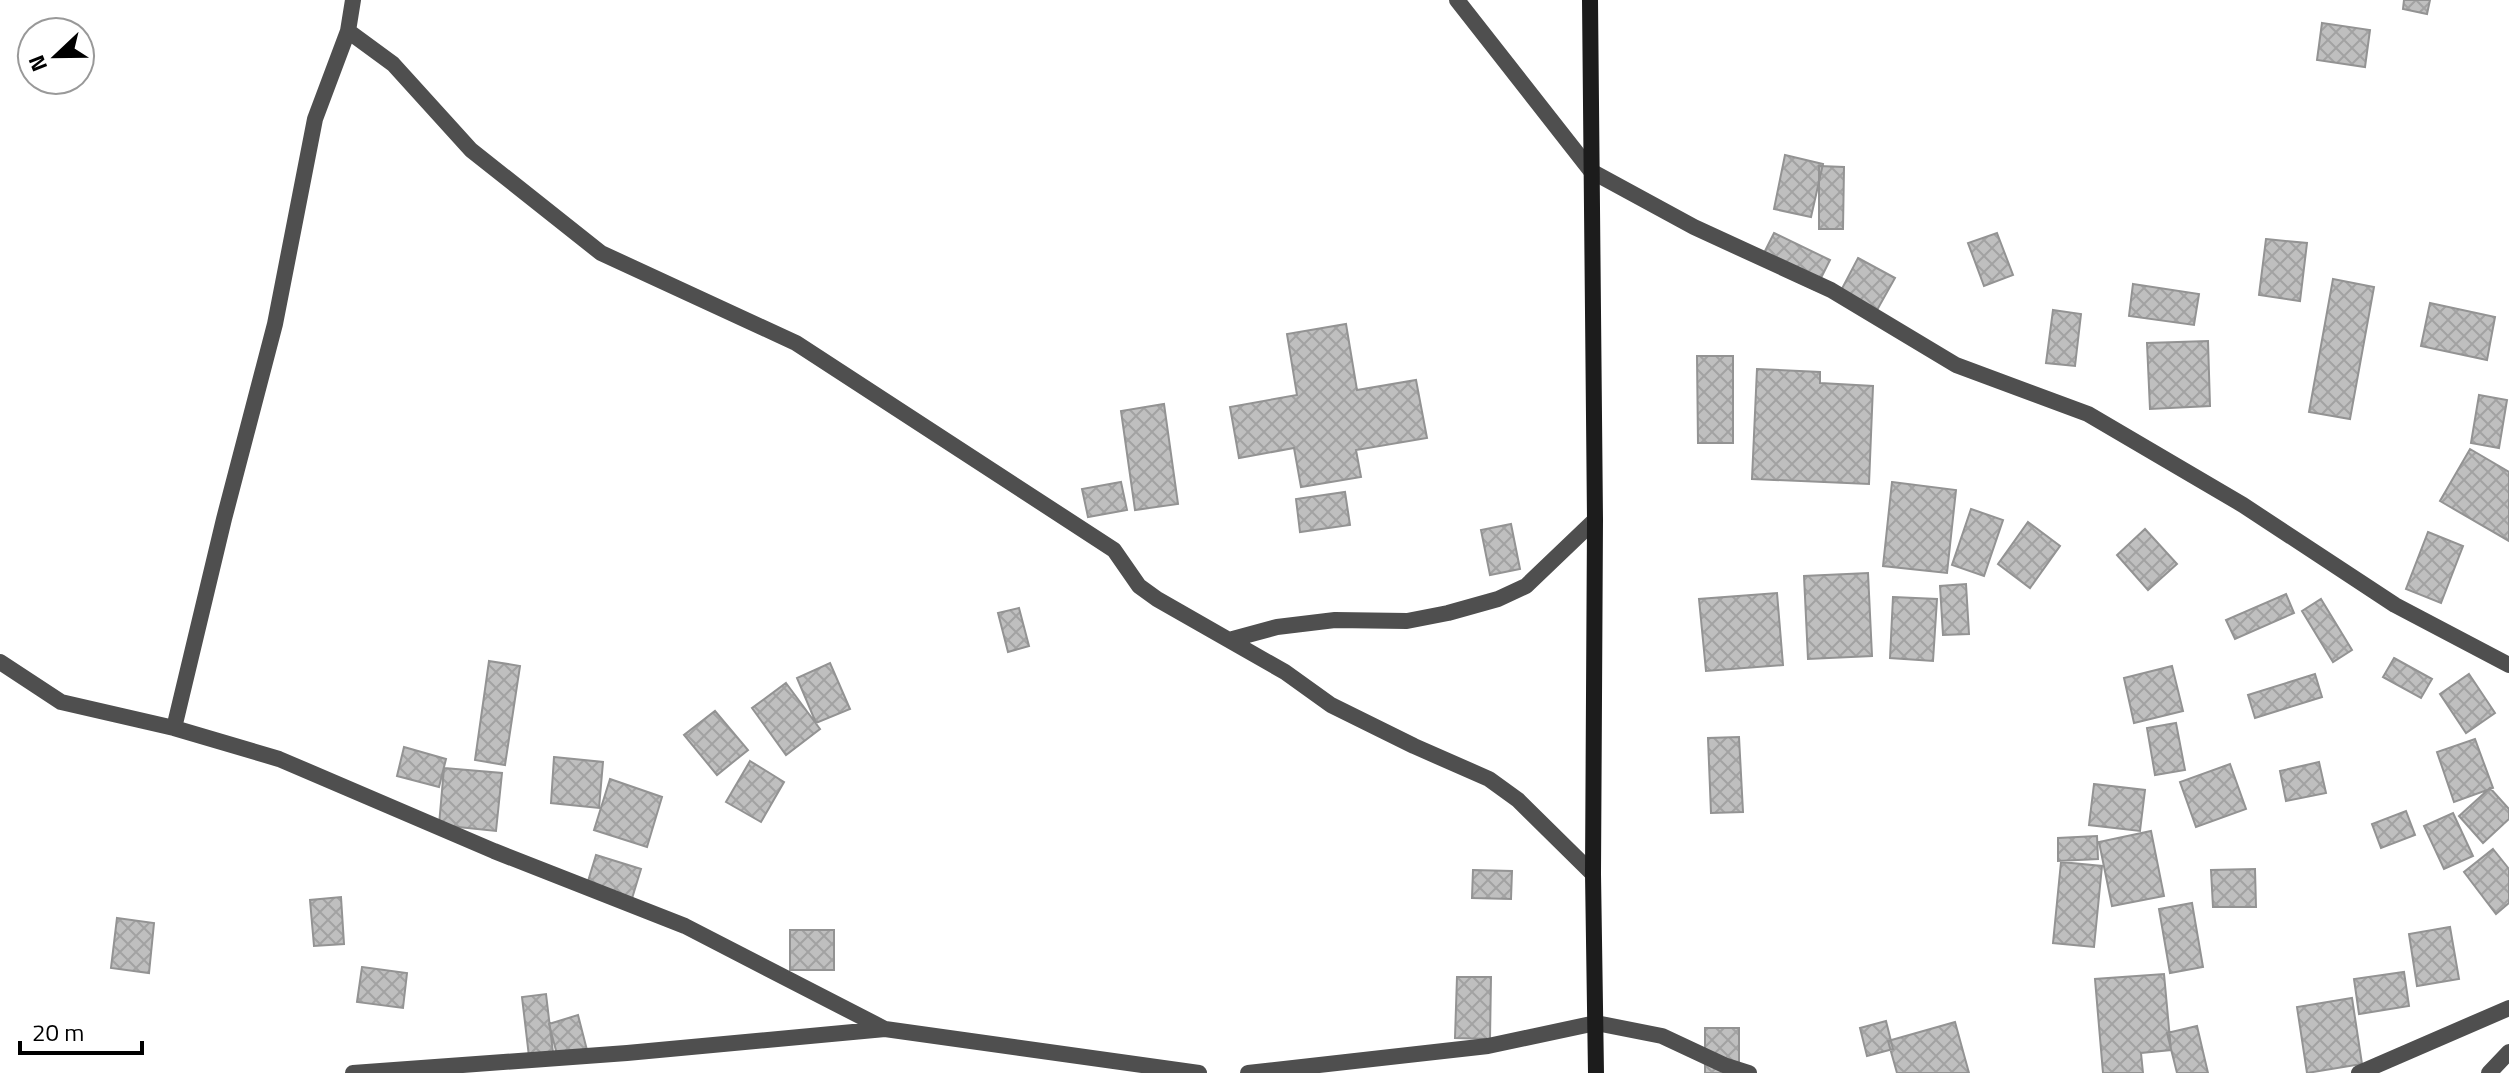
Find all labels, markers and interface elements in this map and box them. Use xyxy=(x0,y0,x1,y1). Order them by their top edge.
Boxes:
north arrow xyxy=(16,16,96,96)
text: N xyxy=(19,50,56,77)
scale bar xyxy=(20,1005,142,1055)
text: 20 m xyxy=(32,1014,84,1050)

